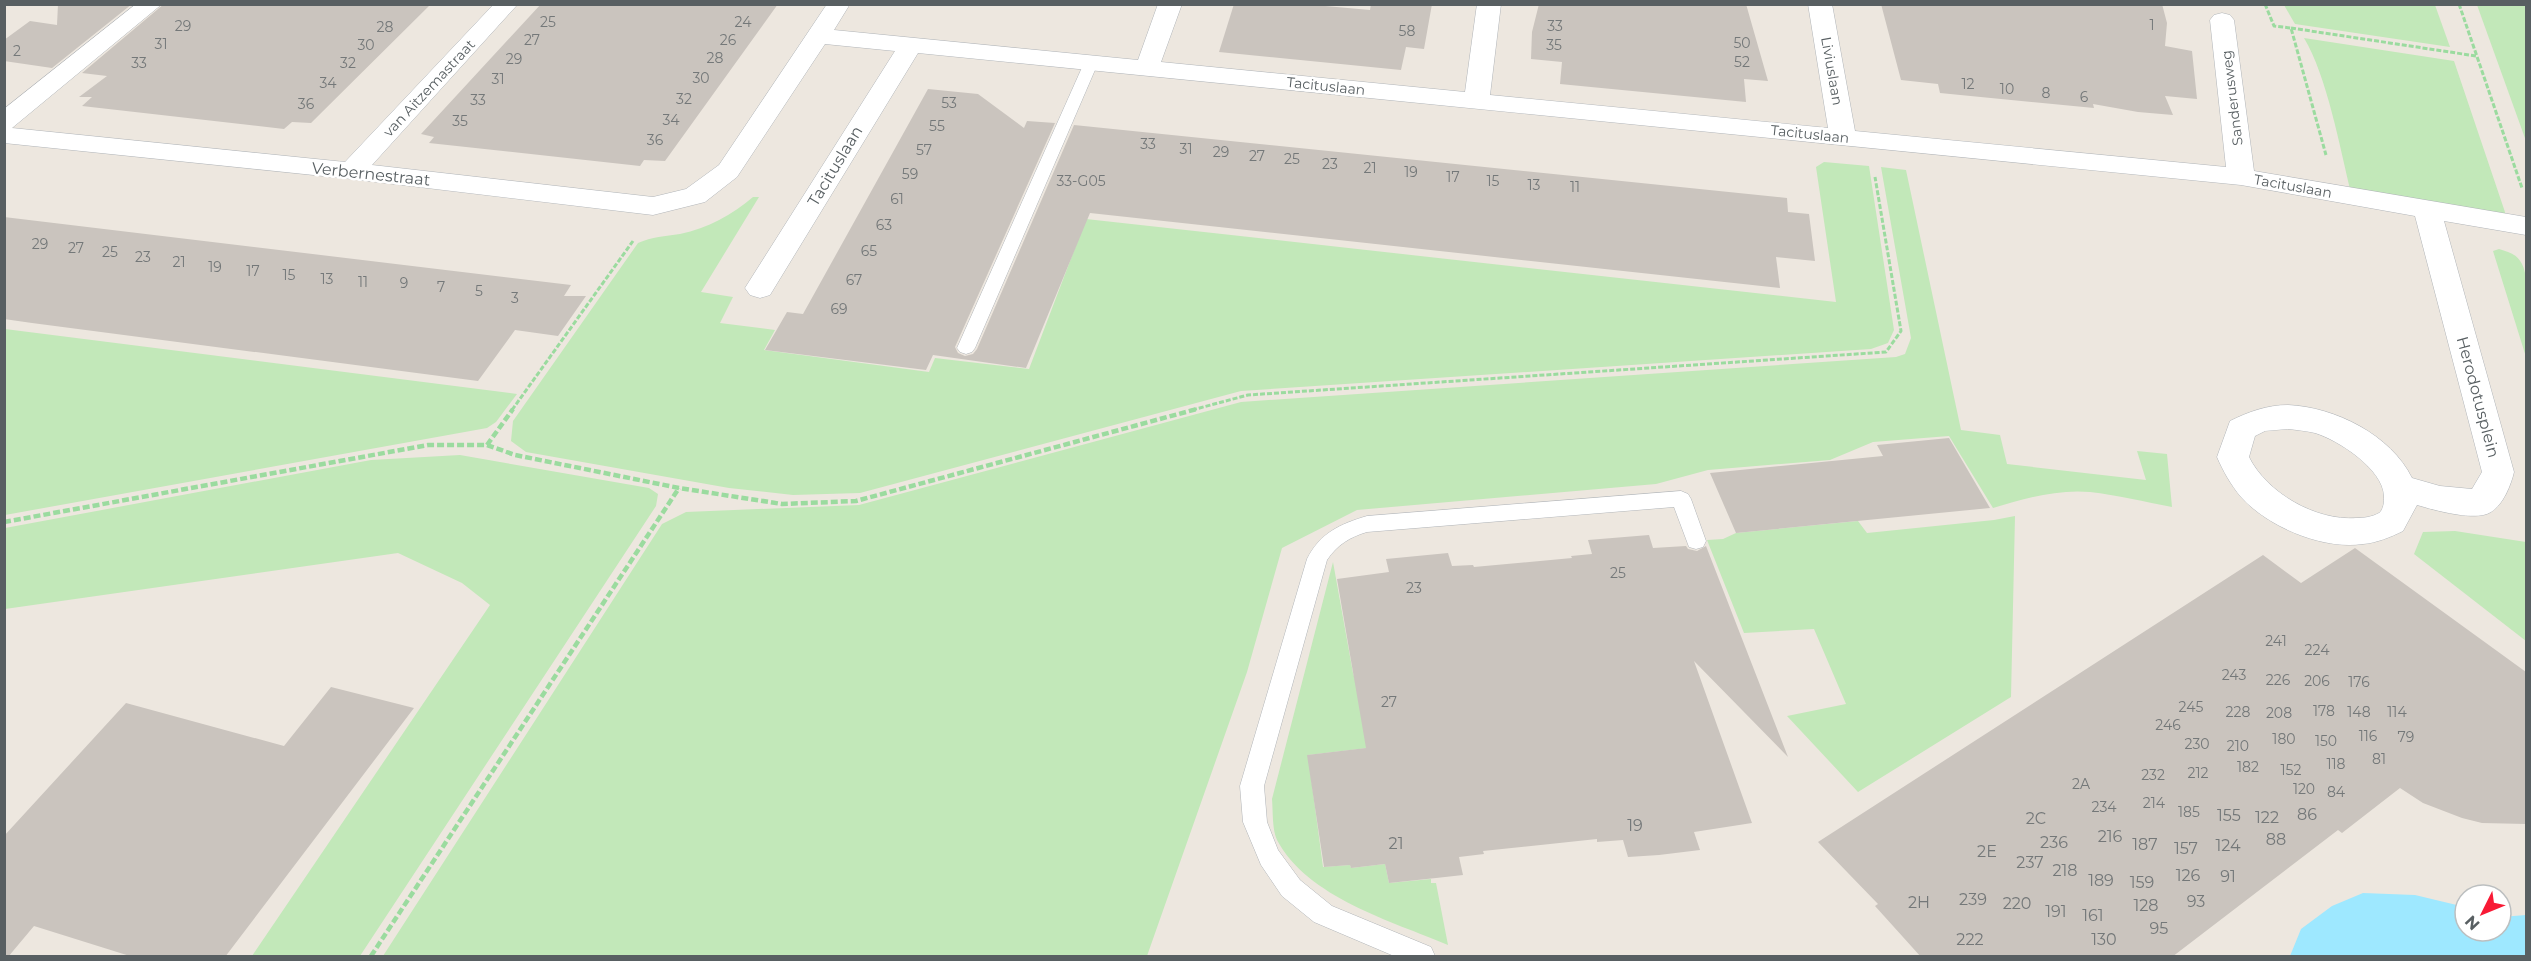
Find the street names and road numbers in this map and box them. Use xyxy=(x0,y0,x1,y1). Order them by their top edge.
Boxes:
street label: van Aitzemastraat xyxy=(379,35,479,140)
street label: Liviuslaan xyxy=(1817,35,1847,107)
street label: Sanderusweg xyxy=(2217,49,2247,147)
street label: Tacituslaan xyxy=(1286,73,1366,99)
street label: Tacituslaan xyxy=(1770,121,1850,147)
street label: Tacituslaan xyxy=(804,122,866,210)
street label: Verbernestraat xyxy=(311,158,432,190)
street label: Tacituslaan xyxy=(2253,170,2333,202)
street label: Herodotusplein xyxy=(2453,334,2503,460)

